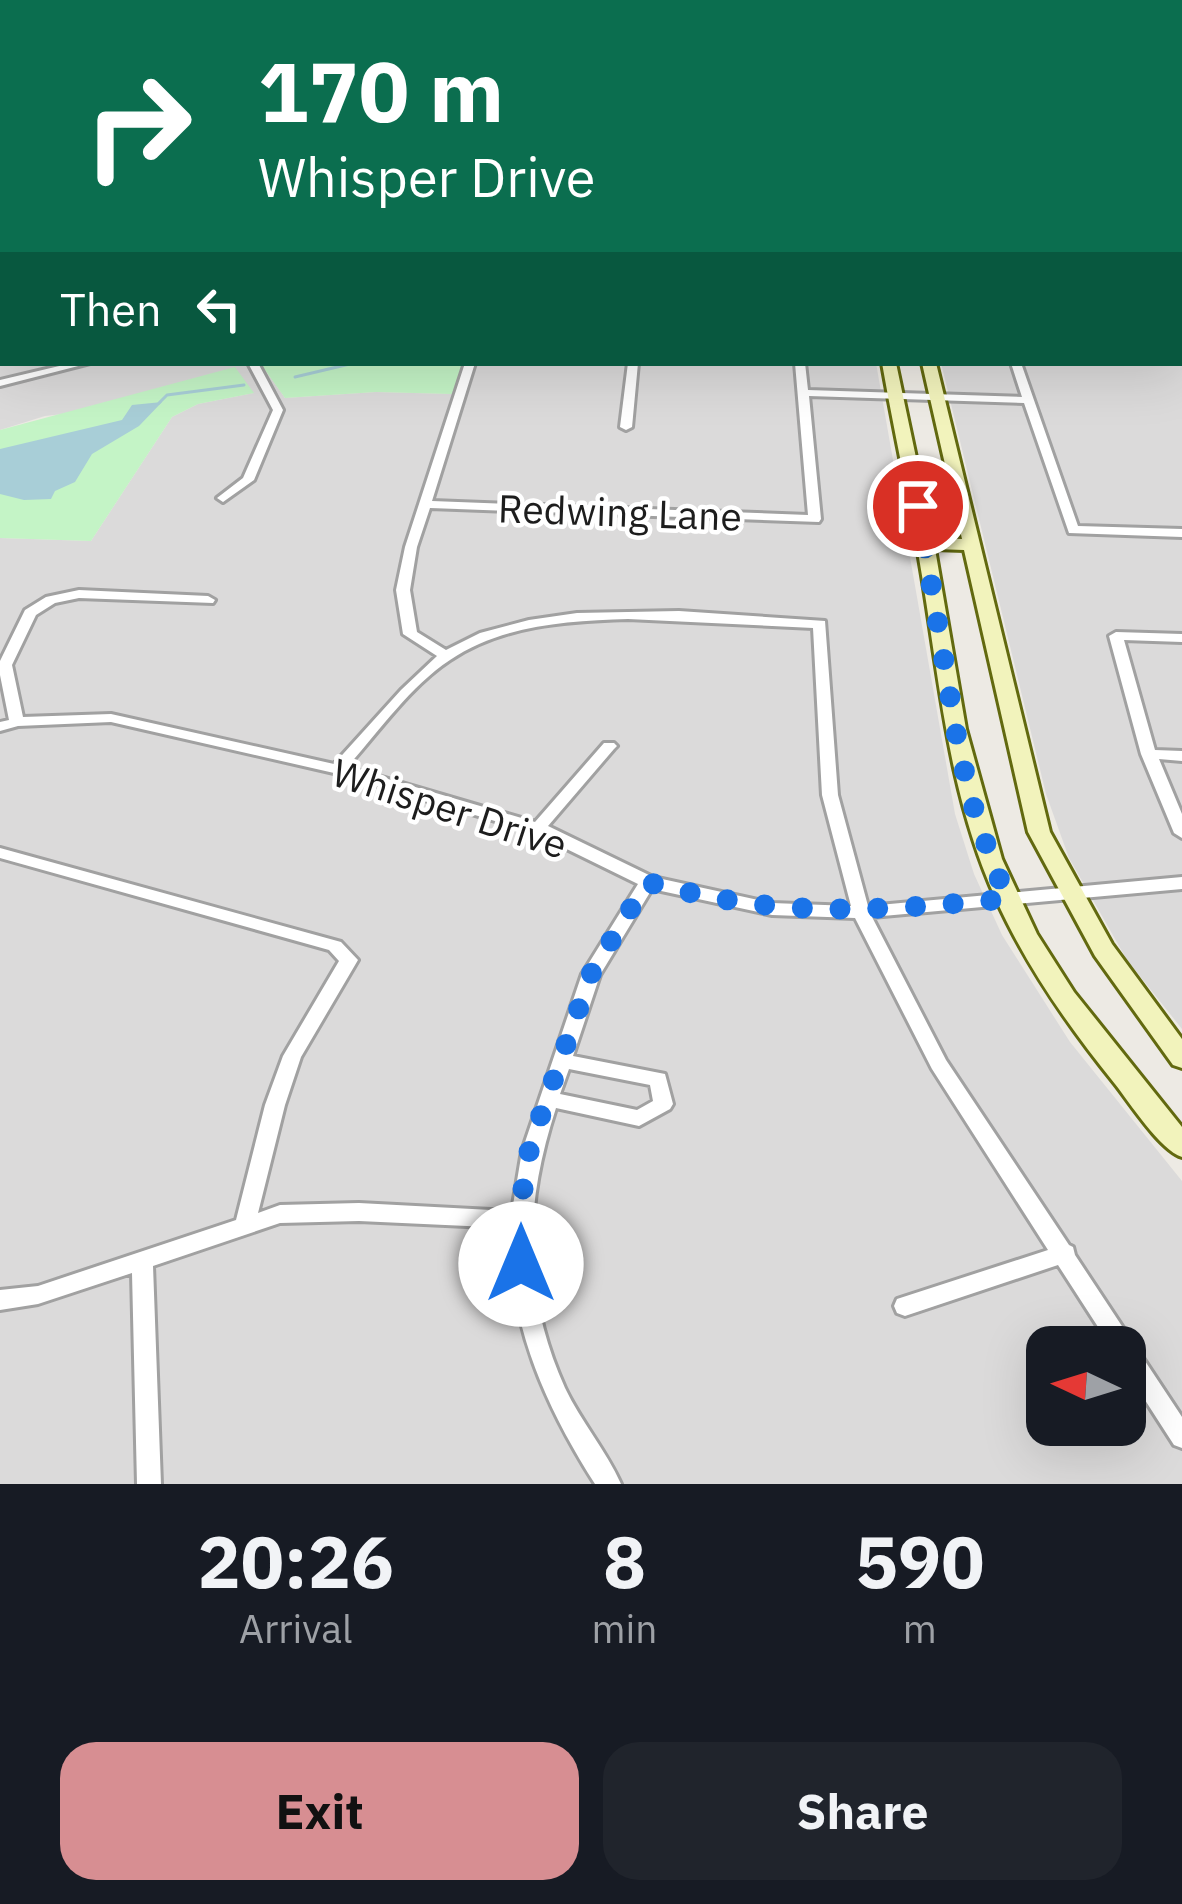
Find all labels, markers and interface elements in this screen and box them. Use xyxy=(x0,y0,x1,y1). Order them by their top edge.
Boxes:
text: 170 m xyxy=(258,36,504,145)
icon: right xyxy=(60,48,216,204)
text: Whisper Drive xyxy=(258,142,595,212)
icon: left xyxy=(186,276,252,342)
text: Then xyxy=(60,280,162,338)
pin xyxy=(867,455,969,557)
icon: arrive xyxy=(885,473,951,539)
street label: Redwing Lane xyxy=(497,482,743,542)
street label: Whisper Drive xyxy=(326,746,574,870)
position arrow xyxy=(458,1201,584,1327)
north arrow xyxy=(1026,1326,1146,1446)
map controls xyxy=(1026,1326,1146,1446)
text: 20:26 xyxy=(197,1514,394,1608)
text: 8 xyxy=(603,1514,646,1608)
text: 590 xyxy=(855,1514,985,1608)
text: Arrival xyxy=(239,1603,353,1654)
text: min xyxy=(592,1603,657,1654)
text: m xyxy=(903,1603,937,1654)
button: Exit xyxy=(60,1742,579,1880)
button: Share xyxy=(603,1742,1122,1880)

